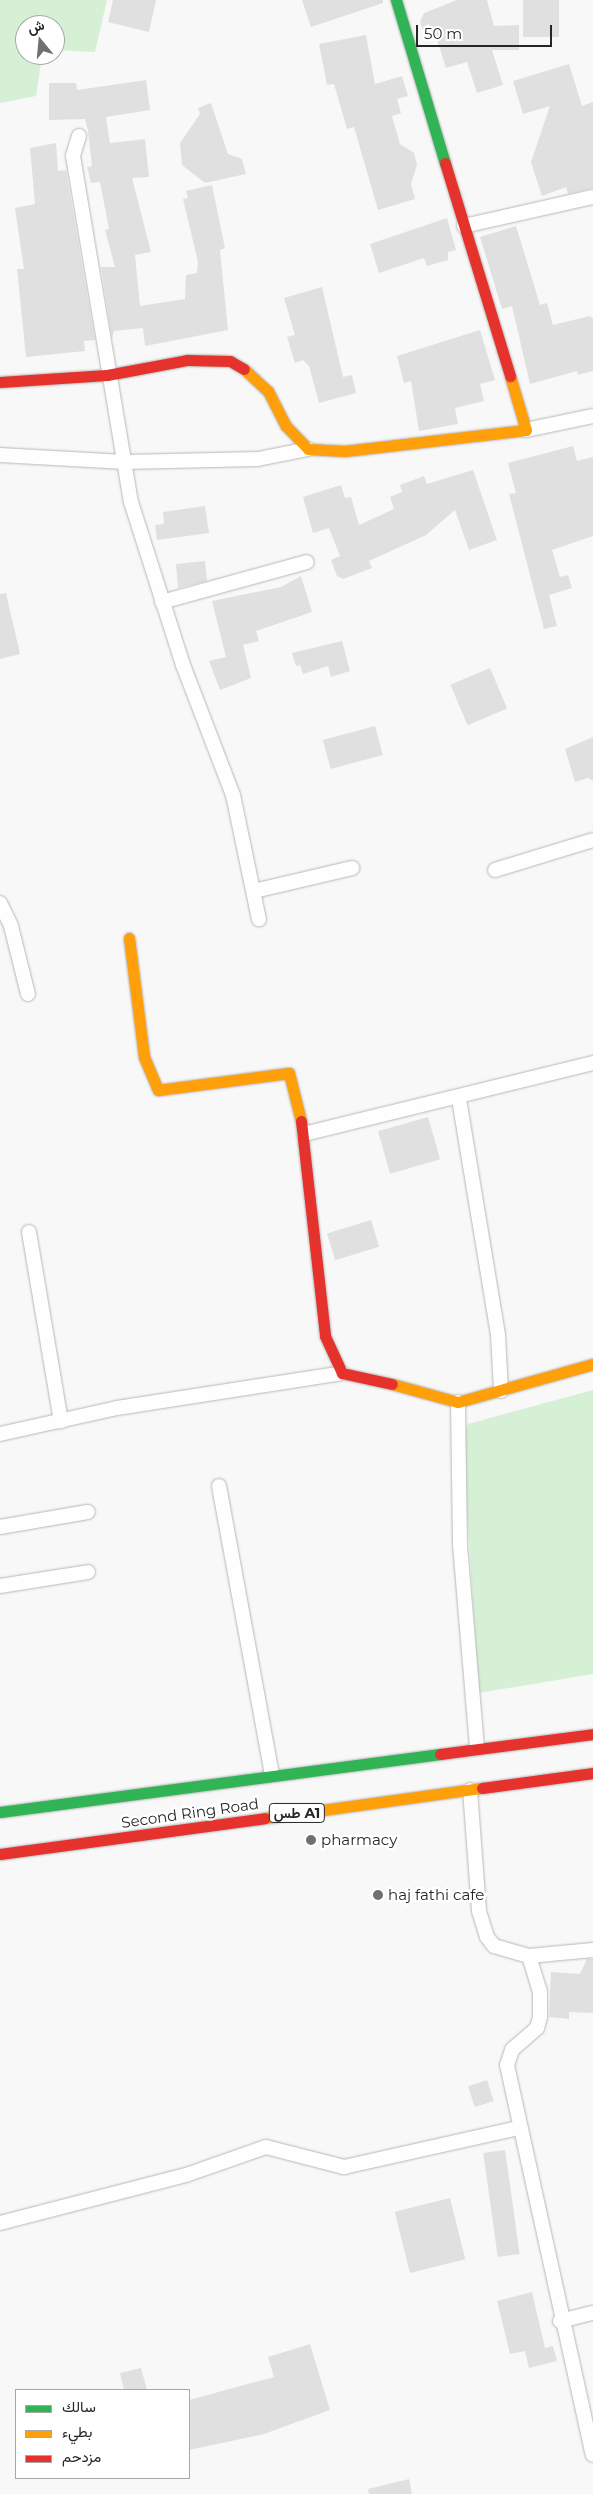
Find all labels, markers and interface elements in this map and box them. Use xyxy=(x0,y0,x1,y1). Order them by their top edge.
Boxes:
north arrow xyxy=(15,15,65,65)
scale bar xyxy=(418,15,554,47)
text: ش xyxy=(25,16,47,38)
text: 50 m xyxy=(424,24,462,43)
street label: Second Ring Road xyxy=(120,1794,260,1832)
road number: طس A1 xyxy=(268,1802,326,1825)
place label: pharmacy xyxy=(321,1831,397,1849)
marker: pharmacy xyxy=(305,1834,317,1846)
place label: haj fathi cafe xyxy=(388,1886,484,1904)
marker: haj fathi cafe xyxy=(372,1889,384,1901)
legend xyxy=(15,2389,190,2479)
text: سالك xyxy=(62,2397,96,2416)
text: بطيء xyxy=(62,2422,92,2441)
text: مزدحم xyxy=(62,2447,101,2466)

